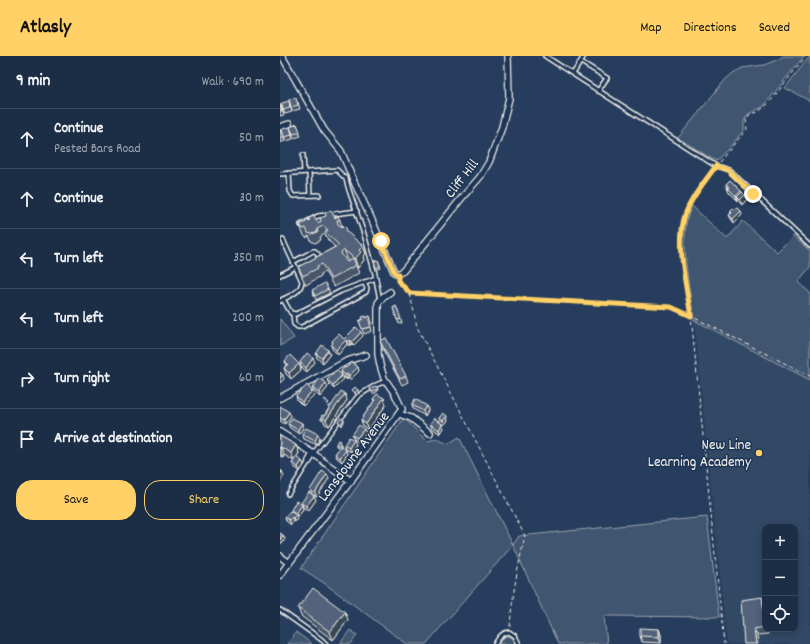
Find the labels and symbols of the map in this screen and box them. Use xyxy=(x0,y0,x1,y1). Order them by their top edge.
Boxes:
street label: Cliff Hill xyxy=(440,154,485,204)
route end xyxy=(744,185,762,203)
route start xyxy=(372,232,390,250)
street label: Lansdowne Avenue xyxy=(313,407,396,507)
place label: New Line Learning Academy xyxy=(648,435,752,474)
marker: New Line Learning Academy xyxy=(754,448,764,458)

